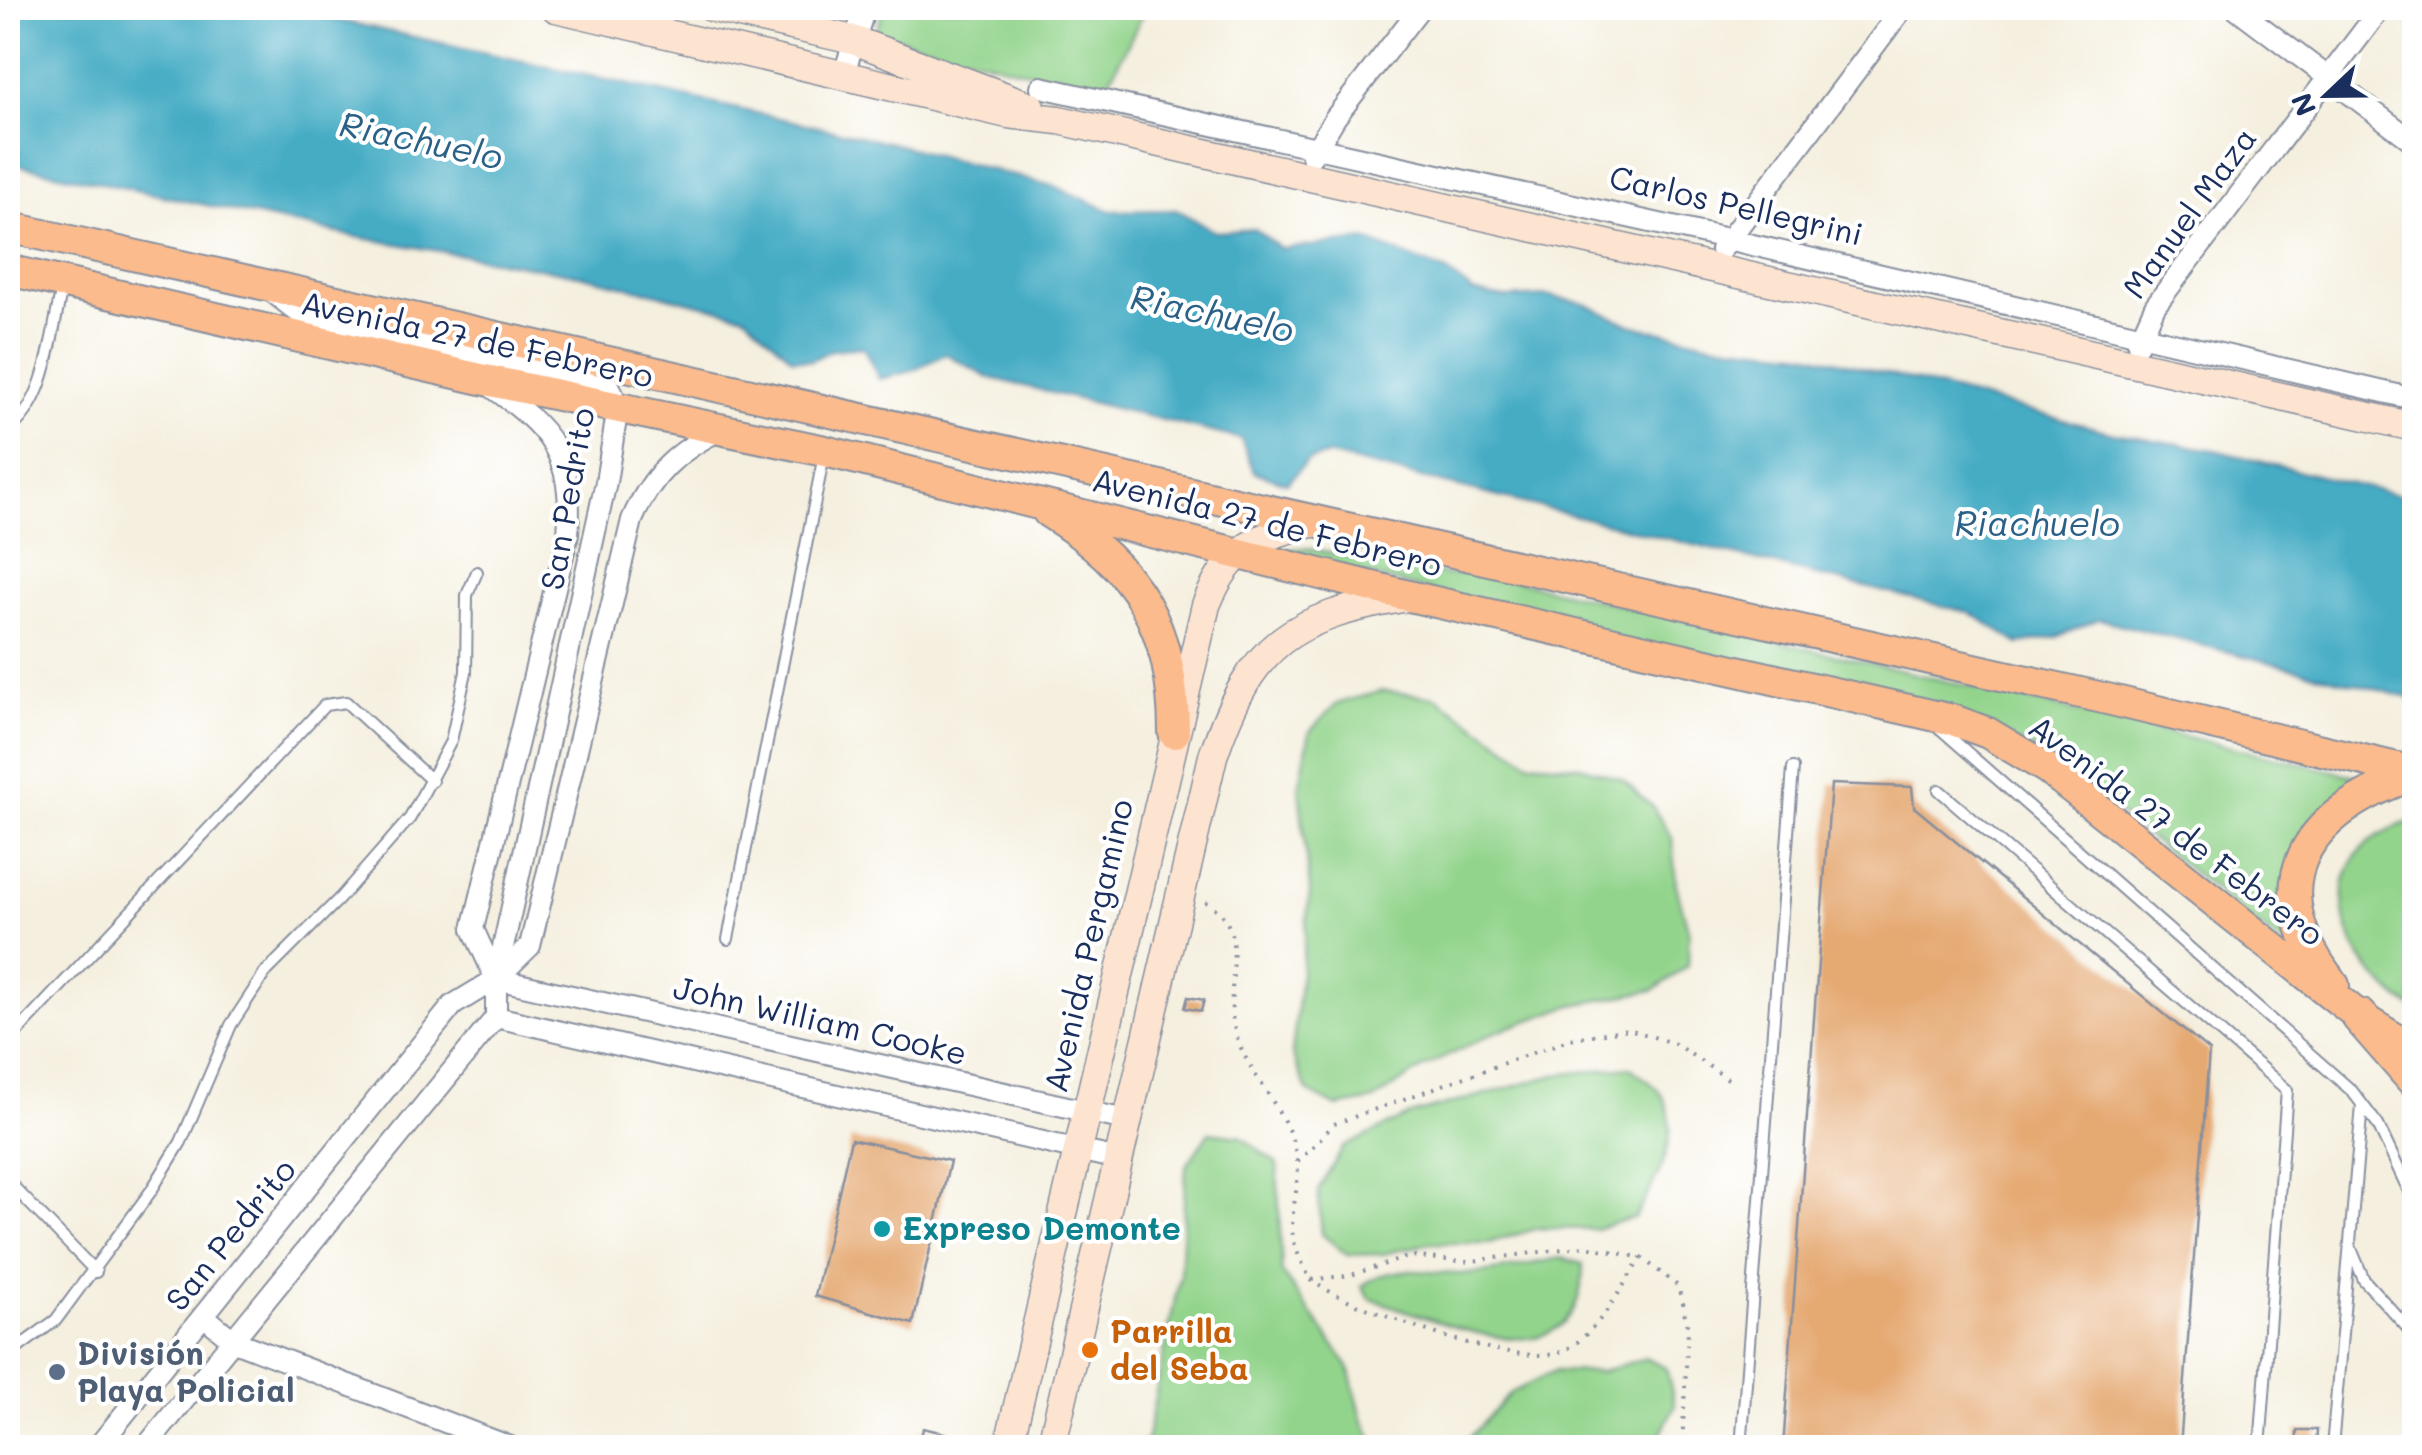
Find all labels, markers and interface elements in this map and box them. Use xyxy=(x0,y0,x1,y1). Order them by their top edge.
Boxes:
north arrow xyxy=(2277,45,2377,145)
text: N xyxy=(2282,88,2324,121)
water label: Riachuelo xyxy=(336,99,507,179)
street label: Manuel Maza xyxy=(2112,118,2265,306)
street label: Carlos Pellegrini xyxy=(1606,154,1867,254)
water label: Riachuelo xyxy=(1127,272,1298,352)
street label: Avenida 27 de Febrero xyxy=(298,280,657,396)
street label: San Pedrito xyxy=(529,404,603,593)
street label: Avenida 27 de Febrero xyxy=(1088,457,1447,585)
water label: Riachuelo xyxy=(1954,499,2120,545)
street label: Avenida 27 de Febrero xyxy=(2021,705,2333,954)
street label: Avenida Pergamino xyxy=(1033,795,1141,1096)
street label: John William Cooke xyxy=(670,965,971,1073)
street label: San Pedrito xyxy=(155,1149,304,1319)
place label: Expreso Demonte xyxy=(902,1206,1181,1248)
marker: Expreso Demonte xyxy=(871,1218,893,1240)
place label: Parrilla del Seba xyxy=(1110,1309,1249,1388)
place label: División Playa Policial xyxy=(77,1331,295,1411)
marker: Parrilla del Seba xyxy=(1079,1339,1101,1361)
marker: División Playa Policial xyxy=(46,1361,68,1383)

